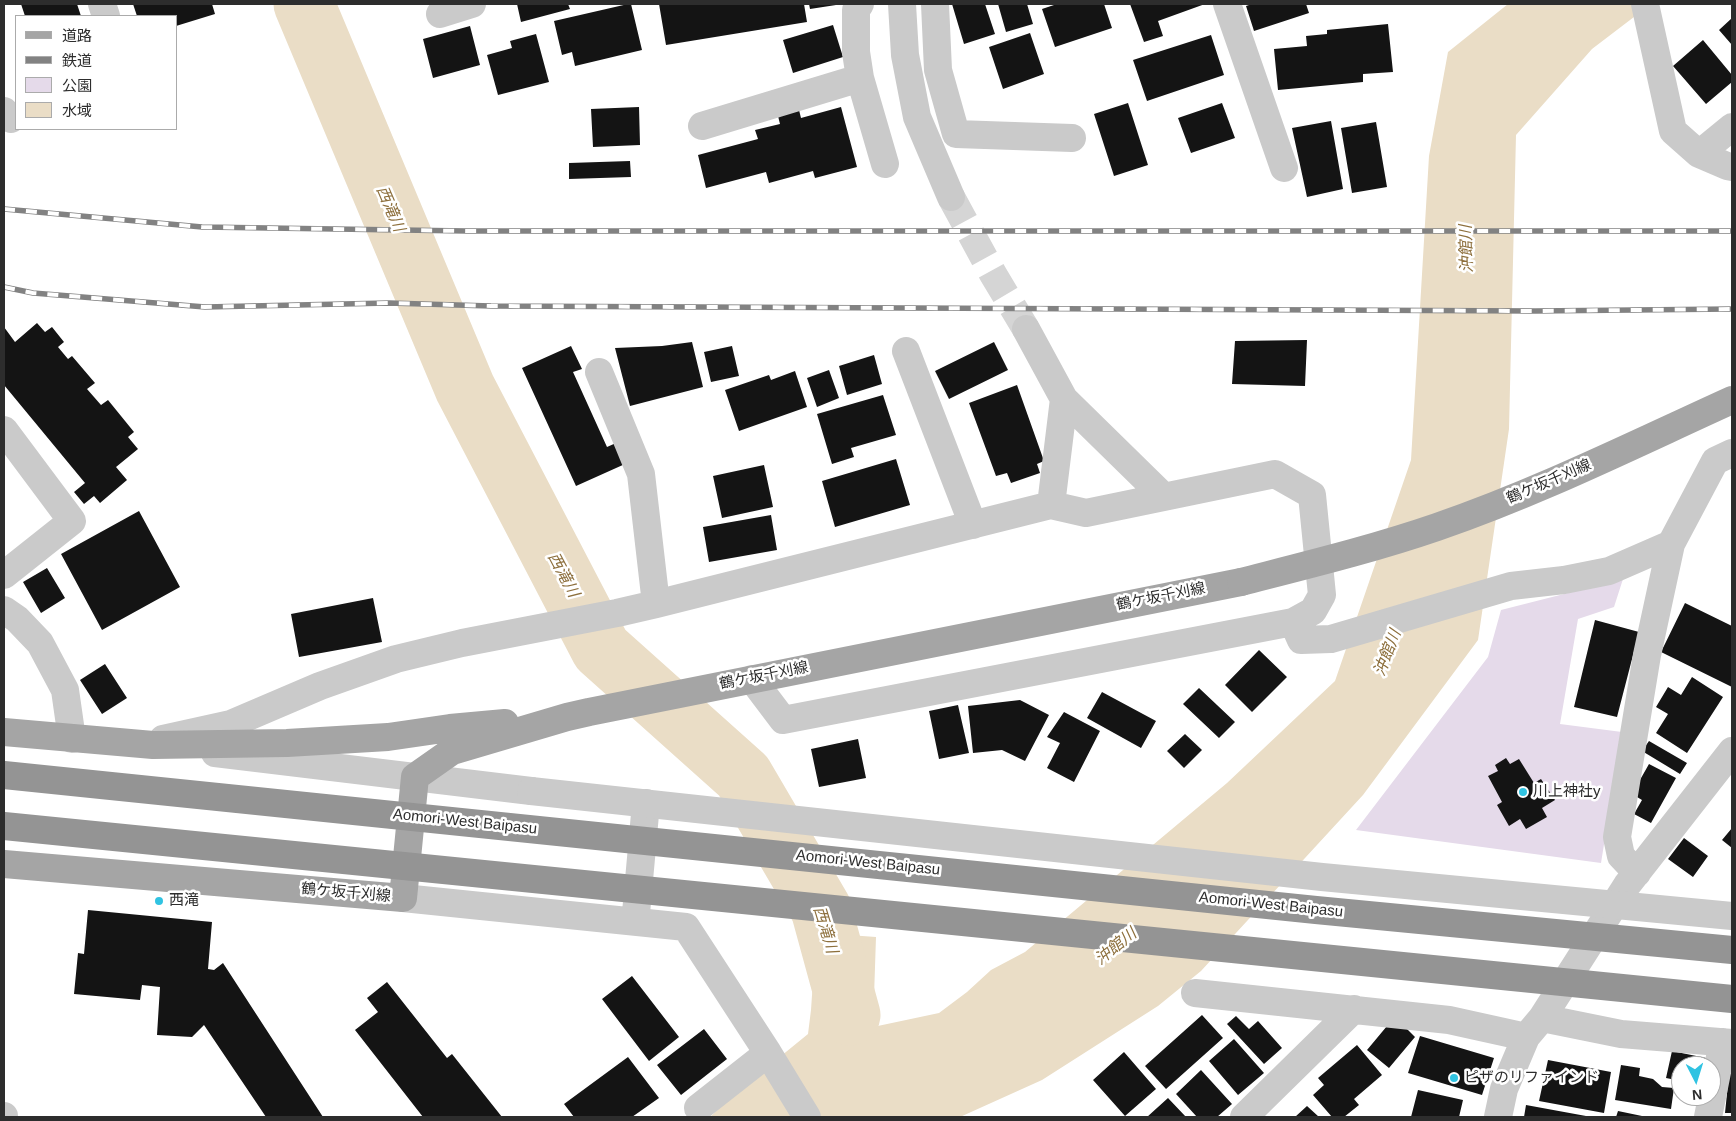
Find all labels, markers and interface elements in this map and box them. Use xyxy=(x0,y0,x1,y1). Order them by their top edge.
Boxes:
legend xyxy=(15,15,178,130)
text: 道路 xyxy=(62,27,92,44)
text: 鉄道 xyxy=(62,52,92,69)
text: 公園 xyxy=(62,77,92,94)
text: 水域 xyxy=(62,102,92,119)
water label: 西滝川 xyxy=(372,183,408,235)
water label: 沖館川 xyxy=(1457,225,1477,273)
street label: 鶴ケ坂千刈線 xyxy=(1504,456,1594,508)
water label: 西滝川 xyxy=(543,549,583,601)
street label: 鶴ケ坂千刈線 xyxy=(1115,580,1207,614)
water label: 沖館川 xyxy=(1370,627,1406,679)
street label: 鶴ケ坂千刈線 xyxy=(718,659,810,693)
place label: 川上神社y xyxy=(1533,783,1600,801)
marker: 川上神社y xyxy=(1517,786,1529,798)
street label: Aomori-West Baipasu xyxy=(392,805,538,839)
street label: Aomori-West Baipasu xyxy=(795,846,941,880)
street label: 鶴ケ坂千刈線 xyxy=(300,880,392,906)
street label: Aomori-West Baipasu xyxy=(1198,888,1344,922)
place label: 西滝 xyxy=(169,892,199,910)
marker: 西滝 xyxy=(153,895,165,907)
water label: 西滝川 xyxy=(809,904,841,956)
water label: 沖館川 xyxy=(1091,924,1141,970)
north arrow xyxy=(1671,1056,1721,1106)
place label: ピザのリファインド xyxy=(1464,1069,1599,1087)
marker: ピザのリファインド xyxy=(1448,1072,1460,1084)
text: N xyxy=(1691,1087,1703,1103)

